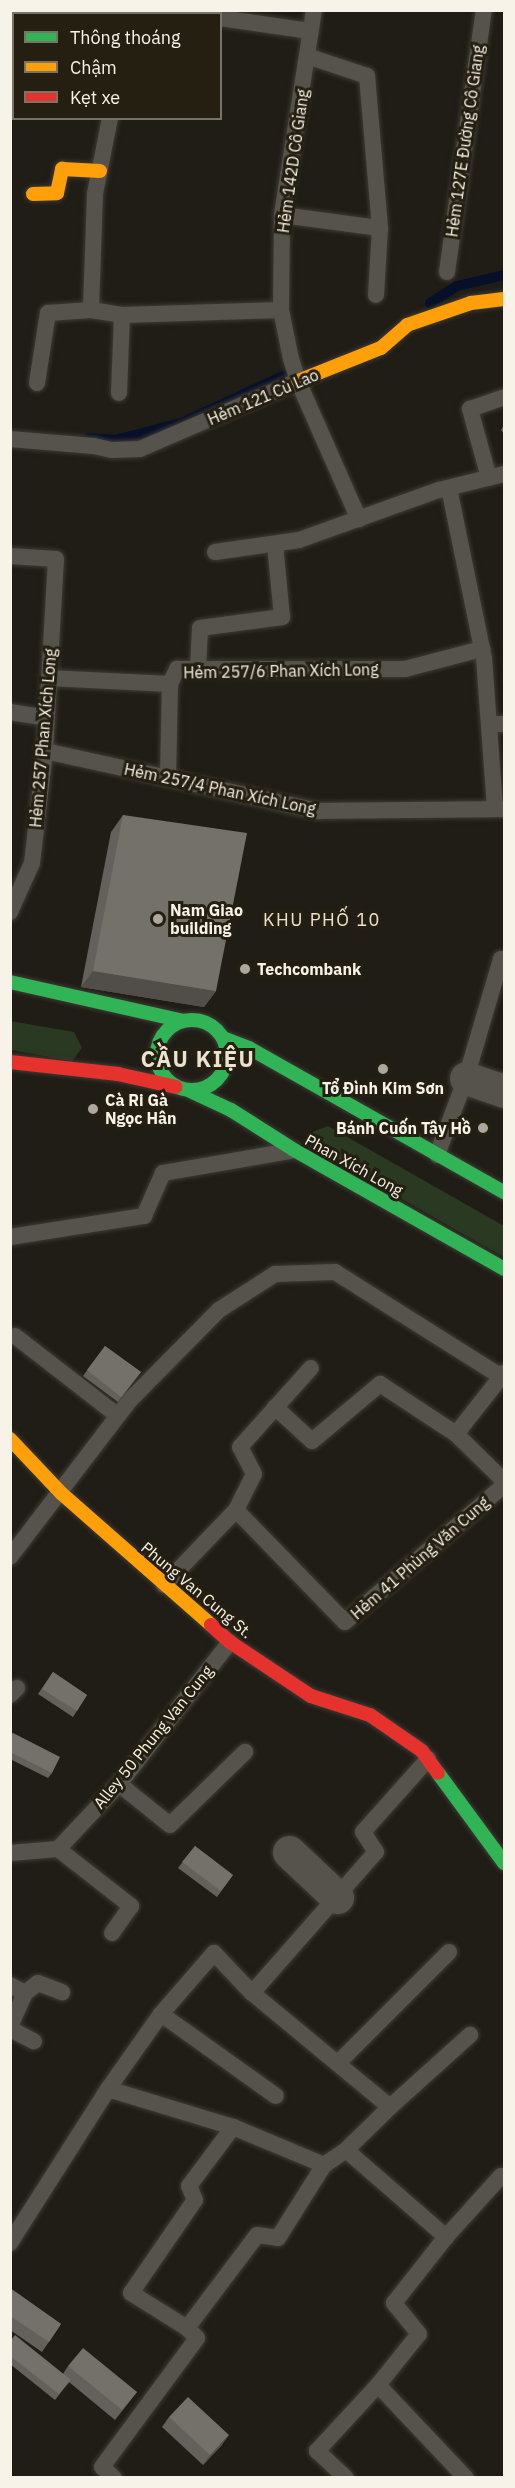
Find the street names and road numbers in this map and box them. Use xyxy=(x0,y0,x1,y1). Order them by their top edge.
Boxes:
street label: Hẻm 127E Đường Cô Giang xyxy=(442,44,488,238)
street label: Hẻm 142D Cô Giang xyxy=(273,88,313,234)
street label: Hẻm 121 Cù Lao xyxy=(205,365,321,429)
street label: Hẻm 257 Phan Xích Long xyxy=(26,648,60,828)
street label: Hẻm 257/6 Phan Xích Long xyxy=(183,660,379,682)
street label: Hẻm 257/4 Phan Xích Long xyxy=(122,759,318,819)
street label: Phan Xích Long xyxy=(302,1130,406,1200)
street label: Hẻm 41 Phùng Văn Cung xyxy=(347,1493,493,1623)
street label: Phung Van Cung St. xyxy=(137,1538,257,1642)
street label: Alley 50 Phung Van Cung xyxy=(89,1662,217,1812)

